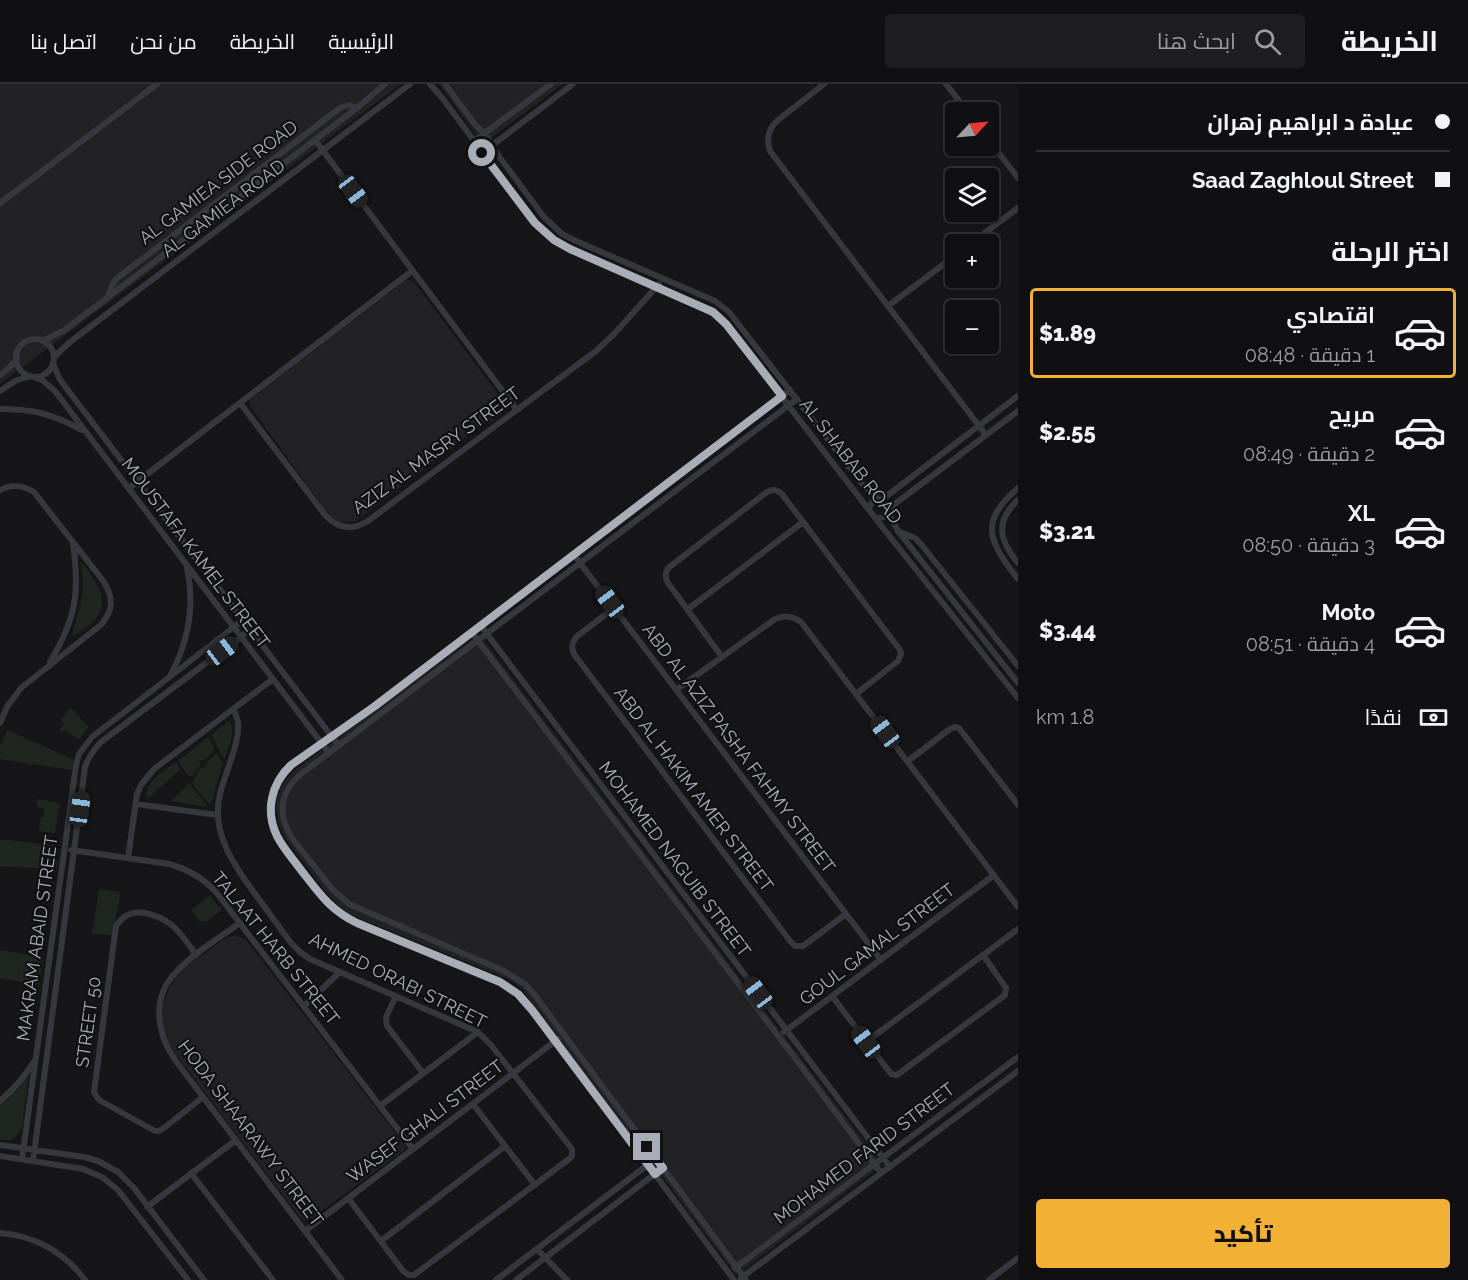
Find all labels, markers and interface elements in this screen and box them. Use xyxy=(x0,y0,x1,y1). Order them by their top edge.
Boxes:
search box xyxy=(885,14,1305,68)
icon: search xyxy=(1251,25,1284,58)
text: الخريطة xyxy=(1341,25,1438,58)
text: ابحث هنا xyxy=(1157,28,1236,54)
text: اتصل بنا xyxy=(30,29,97,54)
text: من نحن xyxy=(130,29,197,54)
text: الخريطة xyxy=(230,29,295,54)
text: الرئيسية xyxy=(328,29,394,54)
north arrow xyxy=(945,102,999,156)
map controls xyxy=(945,102,999,354)
text: عيادة د ابراهيم زهران xyxy=(1207,109,1414,135)
street label: AL GAMIEA SIDE ROAD xyxy=(135,116,301,248)
route start xyxy=(468,139,495,166)
street label: AL GAMIEA ROAD xyxy=(157,155,289,261)
text: Saad Zaghloul Street xyxy=(1192,167,1414,193)
button: layers xyxy=(945,168,999,222)
car xyxy=(335,171,371,211)
button: + xyxy=(945,234,999,288)
text: اختر الرحلة xyxy=(1331,236,1450,267)
button: − xyxy=(945,300,999,354)
text: اقتصادي xyxy=(1286,302,1375,328)
icon: car xyxy=(1393,306,1447,360)
text: $1.89 xyxy=(1039,320,1096,346)
text: 1 دقيقة · 08:48 xyxy=(1245,343,1375,367)
street label: AZIZ AL MASRY STREET xyxy=(348,382,524,518)
street label: AL SHABAB ROAD xyxy=(795,394,907,528)
text: مريح xyxy=(1329,401,1375,427)
icon: car xyxy=(1393,405,1447,459)
text: $2.55 xyxy=(1039,419,1096,445)
text: 2 دقيقة · 08:49 xyxy=(1243,442,1375,466)
street label: MOUSTAFA KAMEL STREET xyxy=(118,454,275,652)
text: XL xyxy=(1348,500,1375,526)
icon: car xyxy=(1393,504,1447,558)
text: $3.21 xyxy=(1039,518,1095,544)
text: 3 دقيقة · 08:50 xyxy=(1242,533,1375,557)
car xyxy=(592,582,628,622)
text: Moto xyxy=(1321,599,1375,625)
icon: car xyxy=(1393,603,1447,657)
text: $3.44 xyxy=(1039,617,1096,643)
street label: ABD AL AZIZ PASHA FAHMY STREET xyxy=(638,619,840,877)
text: 4 دقيقة · 08:51 xyxy=(1246,632,1375,656)
car xyxy=(202,633,242,669)
street label: ABD AL HAKIM AMER STREET xyxy=(610,682,778,896)
icon: cash xyxy=(1417,701,1450,734)
text: نقدًا xyxy=(1364,704,1402,730)
text: 1.8 km xyxy=(1036,705,1094,729)
car xyxy=(867,712,903,752)
street label: MOHAMED NAGUIB STREET xyxy=(595,757,755,961)
car xyxy=(69,790,91,828)
street label: MAKRAM ABAID STREET xyxy=(12,834,62,1042)
street label: TALAAT HARB STREET xyxy=(208,867,344,1029)
street label: GOUL GAMAL STREET xyxy=(795,879,959,1009)
street label: AHMED ORABI STREET xyxy=(306,928,490,1032)
car xyxy=(740,973,776,1013)
street label: STREET 50 xyxy=(71,975,105,1069)
car xyxy=(848,1022,884,1062)
street label: HODA SHAARAWY STREET xyxy=(174,1036,328,1230)
street label: WASEF GHALI STREET xyxy=(342,1055,508,1187)
street label: MOHAMED FARID STREET xyxy=(769,1078,959,1228)
route end xyxy=(633,1133,660,1160)
button: تأكيد xyxy=(1036,1199,1450,1268)

